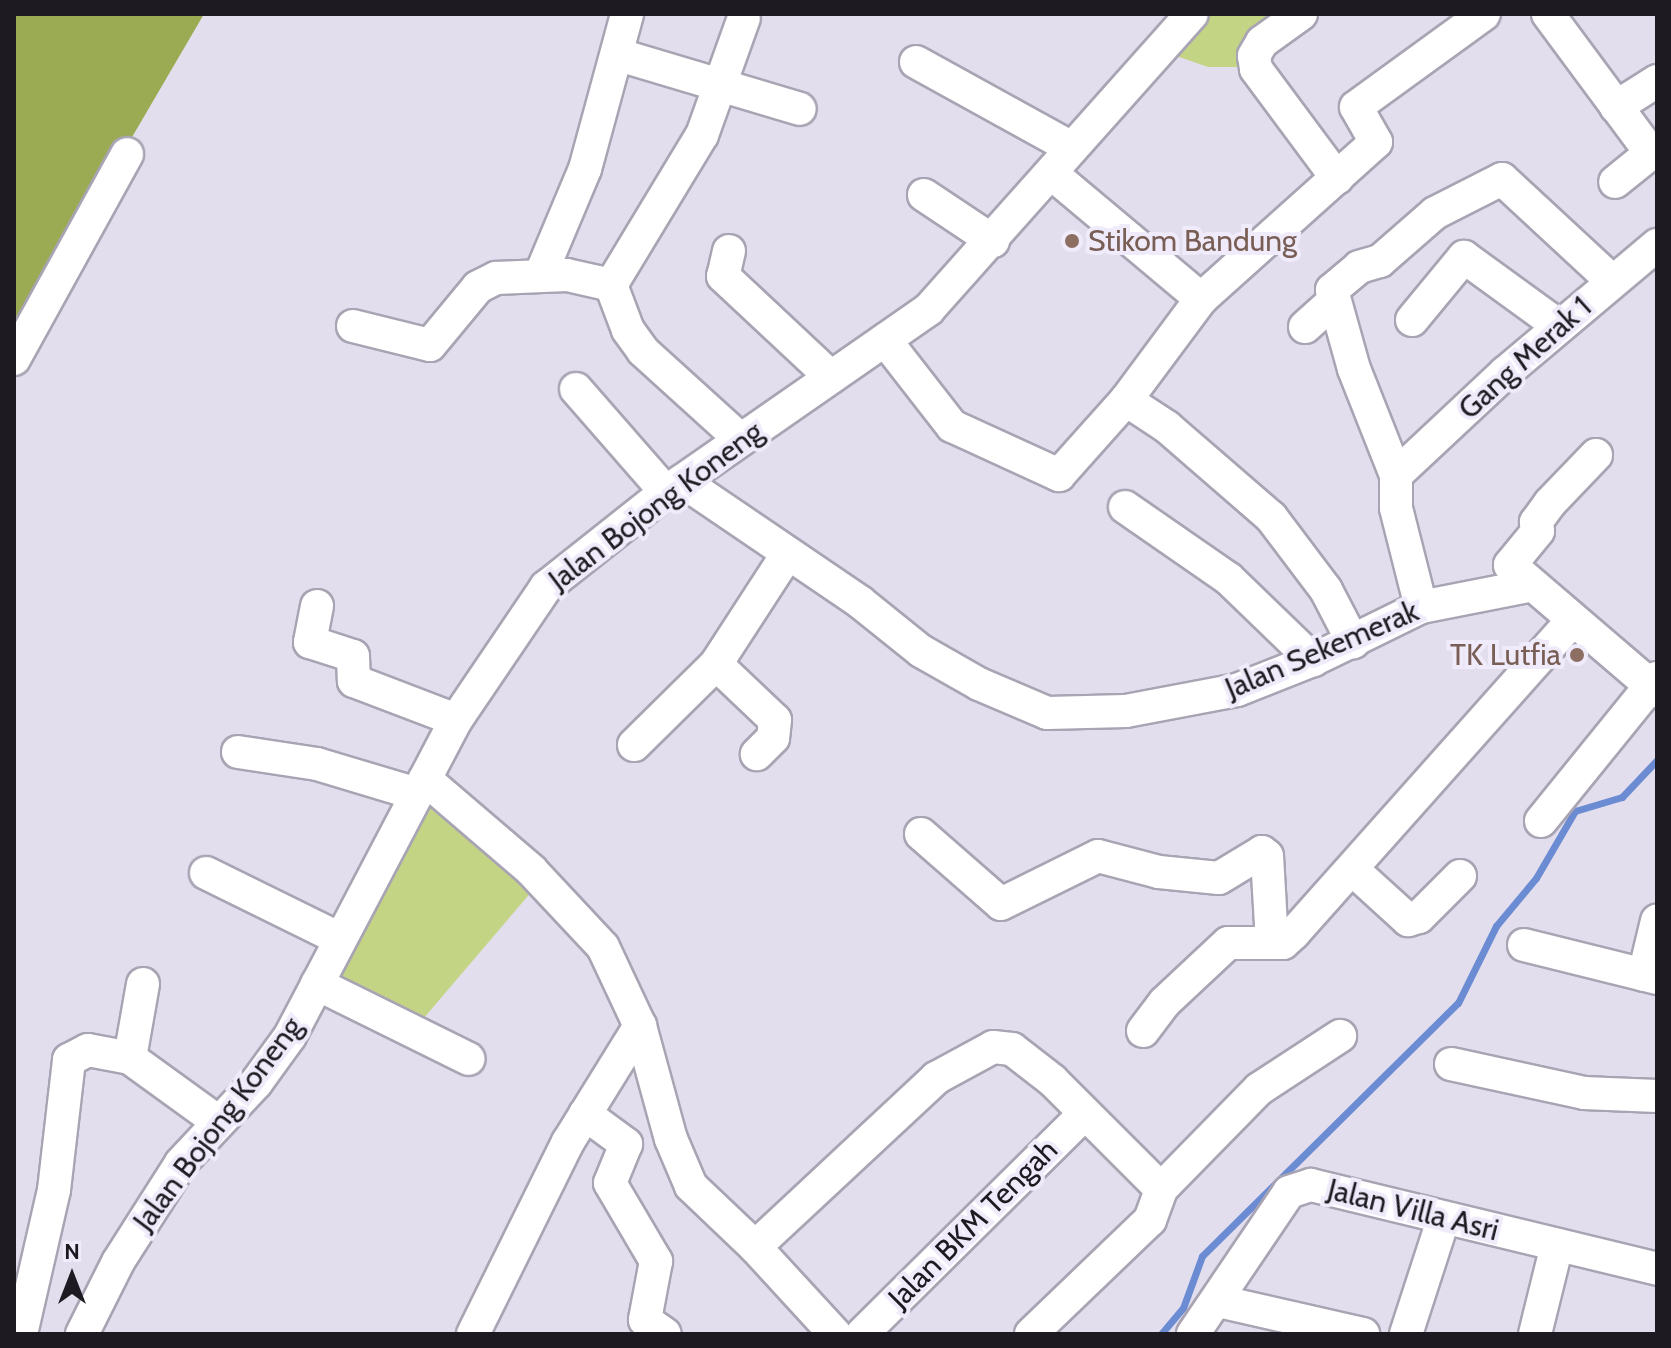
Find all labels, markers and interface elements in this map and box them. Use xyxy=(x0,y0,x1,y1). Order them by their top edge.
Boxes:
place label: Stikom Bandung xyxy=(1088,223,1297,259)
marker: Stikom Bandung xyxy=(1063,232,1081,250)
street label: Gang Merak 1 xyxy=(1451,289,1599,427)
street label: Jalan Bojong Koneng xyxy=(542,414,770,598)
street label: Jalan Sekemerak xyxy=(1220,593,1424,707)
place label: TK Lutfia xyxy=(1450,637,1561,673)
marker: TK Lutfia xyxy=(1568,646,1586,664)
street label: Jalan Bojong Koneng xyxy=(126,1010,310,1238)
street label: Jalan BKM Tengah xyxy=(881,1132,1065,1316)
street label: Jalan Villa Asri xyxy=(1324,1171,1502,1249)
north arrow xyxy=(32,1236,112,1316)
text: N xyxy=(64,1238,80,1265)

